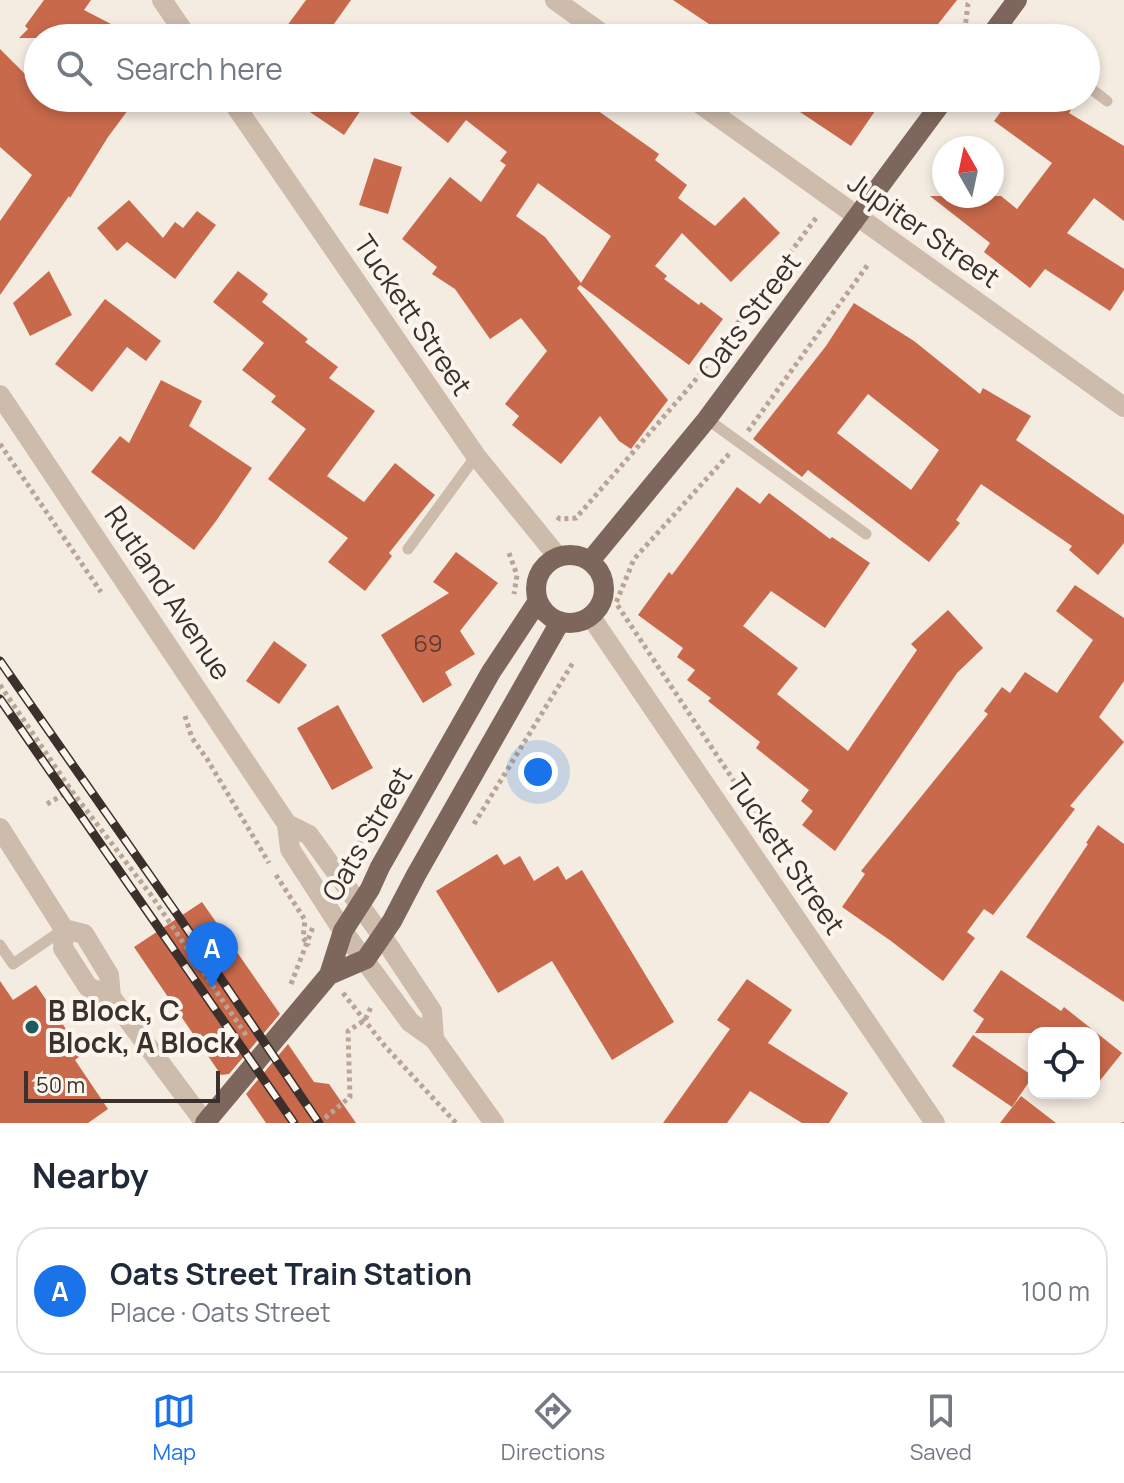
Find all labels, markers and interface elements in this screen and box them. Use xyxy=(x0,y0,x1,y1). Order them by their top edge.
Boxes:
search box xyxy=(24,24,1100,112)
icon: search xyxy=(52,46,96,90)
text: Search here xyxy=(116,48,283,89)
north arrow xyxy=(932,136,1004,208)
street label: Jupiter Street xyxy=(841,163,1008,296)
street label: Tuckett Street xyxy=(346,227,482,402)
street label: Oats Street xyxy=(688,244,808,387)
street label: Rutland Avenue xyxy=(97,498,241,687)
house number: 69 xyxy=(413,626,443,659)
your location xyxy=(518,752,558,792)
street label: Oats Street xyxy=(312,759,420,908)
street label: Tuckett Street xyxy=(719,766,855,941)
pin: A xyxy=(186,922,238,988)
place label: B Block, C Block, A Block xyxy=(48,991,235,1061)
marker: B Block, C Block, A Block xyxy=(23,1018,41,1036)
map controls xyxy=(1028,1027,1100,1099)
button: locate xyxy=(1028,1027,1100,1099)
scale bar xyxy=(24,1067,220,1103)
text: 50 m xyxy=(36,1070,85,1100)
text: Nearby xyxy=(32,1152,148,1198)
text: Oats Street Train Station xyxy=(110,1253,472,1294)
text: A xyxy=(51,1273,69,1309)
text: 100 m xyxy=(1021,1273,1090,1309)
text: Place · Oats Street xyxy=(110,1294,331,1330)
tab: Map xyxy=(152,1389,196,1467)
tab: Directions xyxy=(501,1389,605,1467)
tab: Saved xyxy=(910,1389,972,1467)

